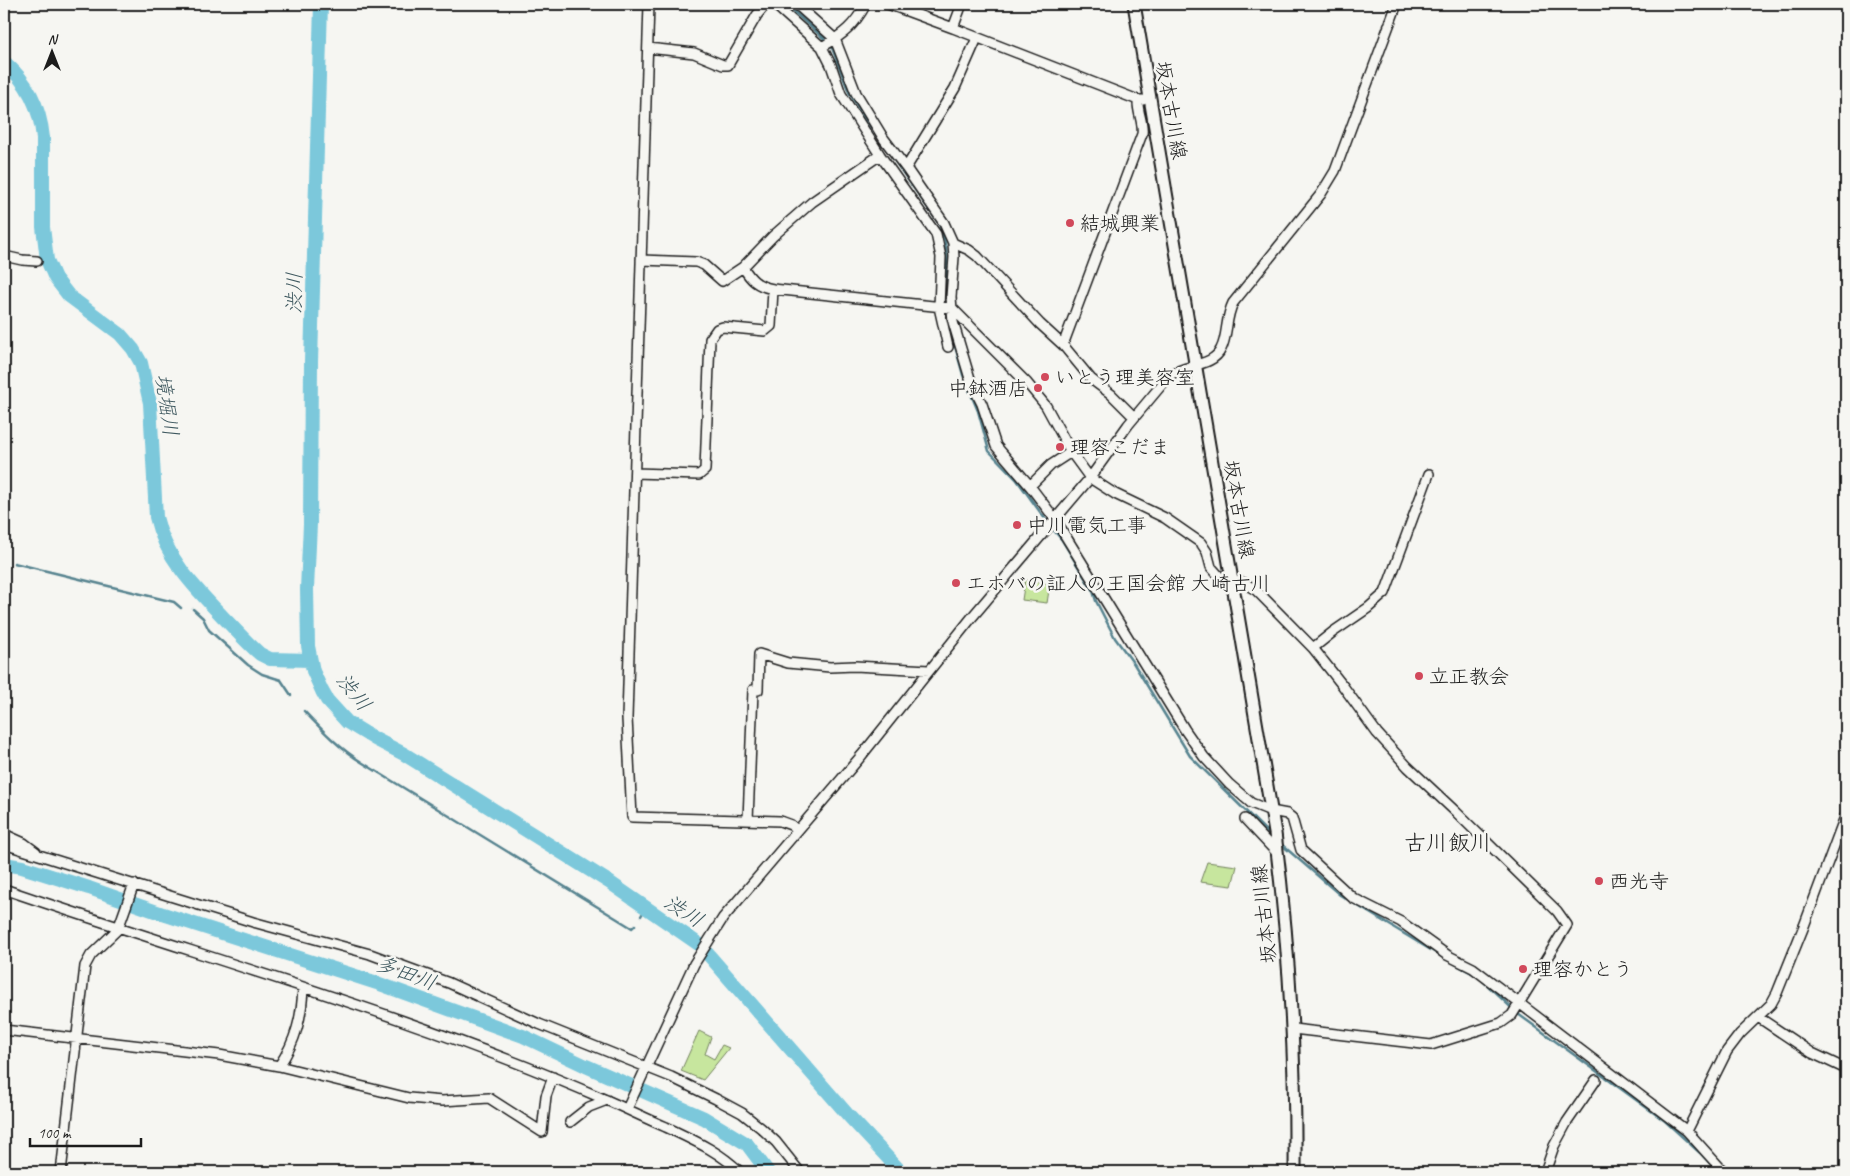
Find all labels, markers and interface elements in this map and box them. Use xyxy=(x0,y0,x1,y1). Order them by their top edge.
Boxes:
north arrow xyxy=(28,28,78,78)
text: N xyxy=(48,31,59,48)
street label: 坂本古川線 xyxy=(1150,59,1192,161)
place label: 結城興業 xyxy=(1080,211,1160,236)
marker: 結城興業 xyxy=(1064,217,1076,229)
water label: 渋川 xyxy=(281,272,307,314)
place label: いとう理美容室 xyxy=(1055,365,1195,390)
marker: いとう理美容室 xyxy=(1039,371,1051,383)
water label: 境堀川 xyxy=(150,372,184,438)
place label: 中鉢酒店 xyxy=(948,376,1028,401)
marker: 中鉢酒店 xyxy=(1032,382,1044,394)
place label: 理容こだま xyxy=(1070,435,1170,460)
marker: 理容こだま xyxy=(1054,441,1066,453)
street label: 坂本古川線 xyxy=(1218,458,1260,560)
place label: 中川電気工事 xyxy=(1027,513,1147,538)
marker: 中川電気工事 xyxy=(1011,519,1023,531)
place label: エホバの証人の王国会館 大崎古川 xyxy=(966,571,1271,596)
marker: エホバの証人の王国会館 大崎古川 xyxy=(950,577,962,589)
place label: 立正教会 xyxy=(1429,664,1509,689)
water label: 渋川 xyxy=(331,667,377,717)
marker: 立正教会 xyxy=(1413,670,1425,682)
district label: 古川飯川 xyxy=(1404,829,1492,857)
street label: 坂本古川線 xyxy=(1246,863,1282,965)
place label: 西光寺 xyxy=(1609,869,1669,894)
marker: 西光寺 xyxy=(1593,875,1605,887)
water label: 渋川 xyxy=(659,889,709,933)
water label: 多田川 xyxy=(372,950,440,996)
place label: 理容かとう xyxy=(1533,957,1633,982)
marker: 理容かとう xyxy=(1517,963,1529,975)
scale bar xyxy=(30,1116,141,1148)
text: 100 m xyxy=(38,1124,72,1143)

